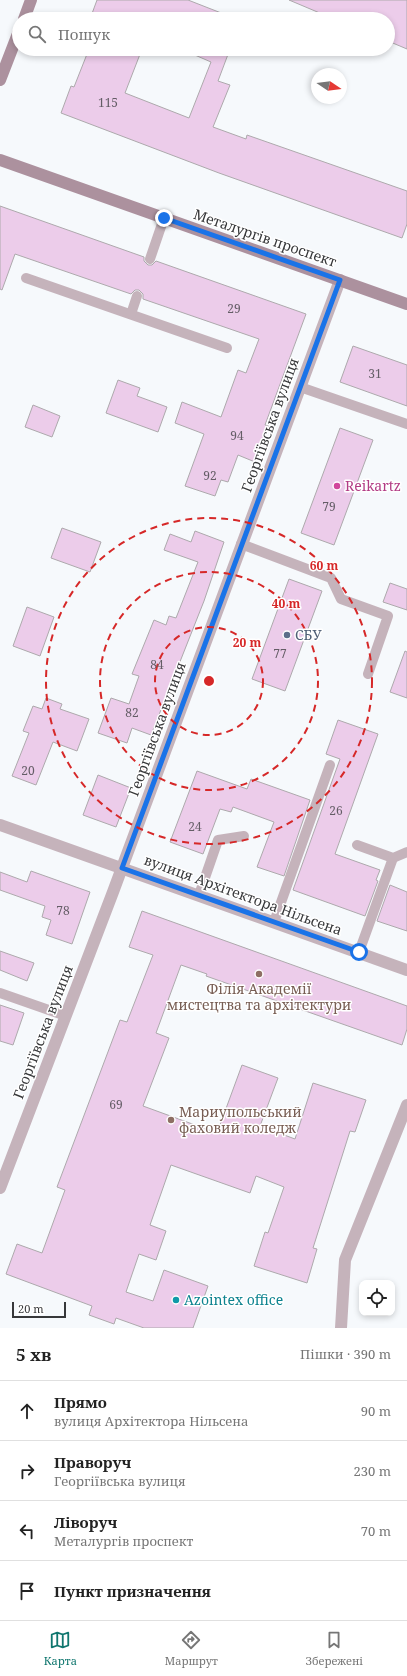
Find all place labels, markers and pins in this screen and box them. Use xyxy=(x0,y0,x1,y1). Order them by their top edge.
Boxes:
place label: Reikartz xyxy=(345,476,401,495)
marker: Reikartz xyxy=(332,481,342,491)
place label: СБУ xyxy=(295,625,322,644)
marker: СБУ xyxy=(282,630,292,640)
centre of rings xyxy=(202,674,216,688)
marker: Філія Академії мистецтва та архітектури xyxy=(254,969,264,979)
place label: Філія Академії мистецтва та архітектури xyxy=(167,979,351,1014)
place label: Мариупольський фаховий коледж xyxy=(179,1102,302,1137)
marker: Мариупольський фаховий коледж xyxy=(166,1115,176,1125)
place label: Azointex office xyxy=(184,1290,283,1309)
marker: Azointex office xyxy=(171,1295,181,1305)

